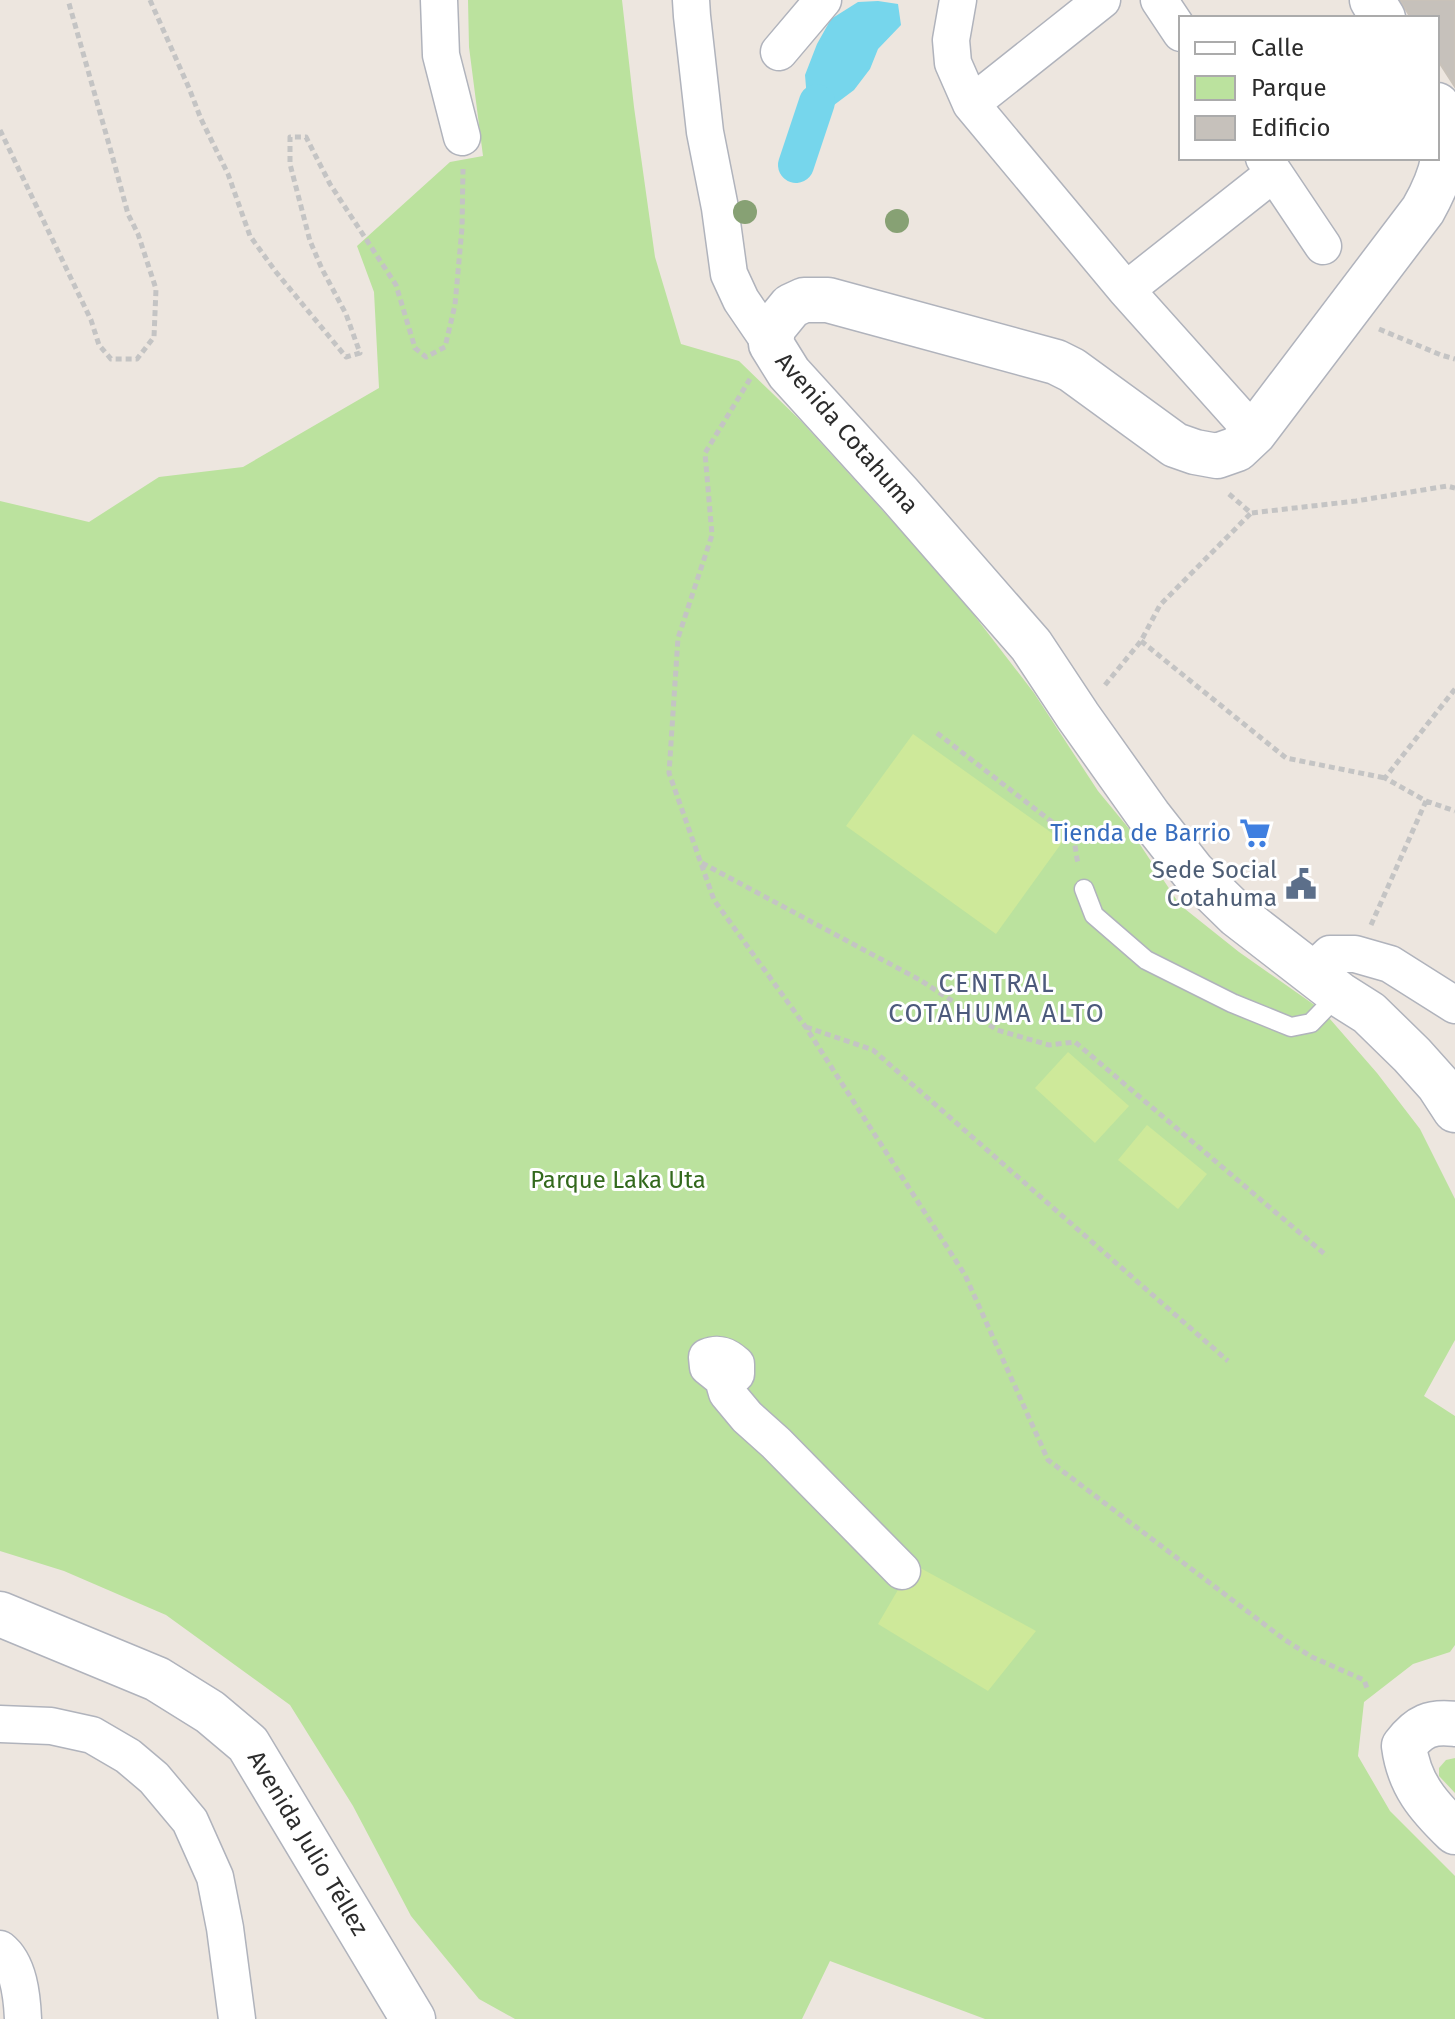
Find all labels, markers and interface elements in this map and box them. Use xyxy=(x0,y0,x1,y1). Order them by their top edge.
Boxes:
legend xyxy=(1179,16,1439,160)
text: Calle xyxy=(1251,34,1304,62)
text: Parque xyxy=(1251,74,1327,102)
text: Edificio xyxy=(1251,114,1331,142)
street label: Avenida Cotahuma xyxy=(770,347,924,519)
supermarket icon: Tienda de Barrio xyxy=(1238,816,1272,850)
place label: Tienda de Barrio xyxy=(1050,819,1231,847)
place label: Sede Social Cotahuma xyxy=(1152,856,1277,912)
public building icon: Sede Social Cotahuma xyxy=(1284,867,1318,901)
district label: CENTRAL COTAHUMA ALTO xyxy=(888,968,1106,1029)
park label: Parque Laka Uta xyxy=(530,1166,706,1194)
street label: Avenida Julio Téllez xyxy=(242,1746,374,1940)

